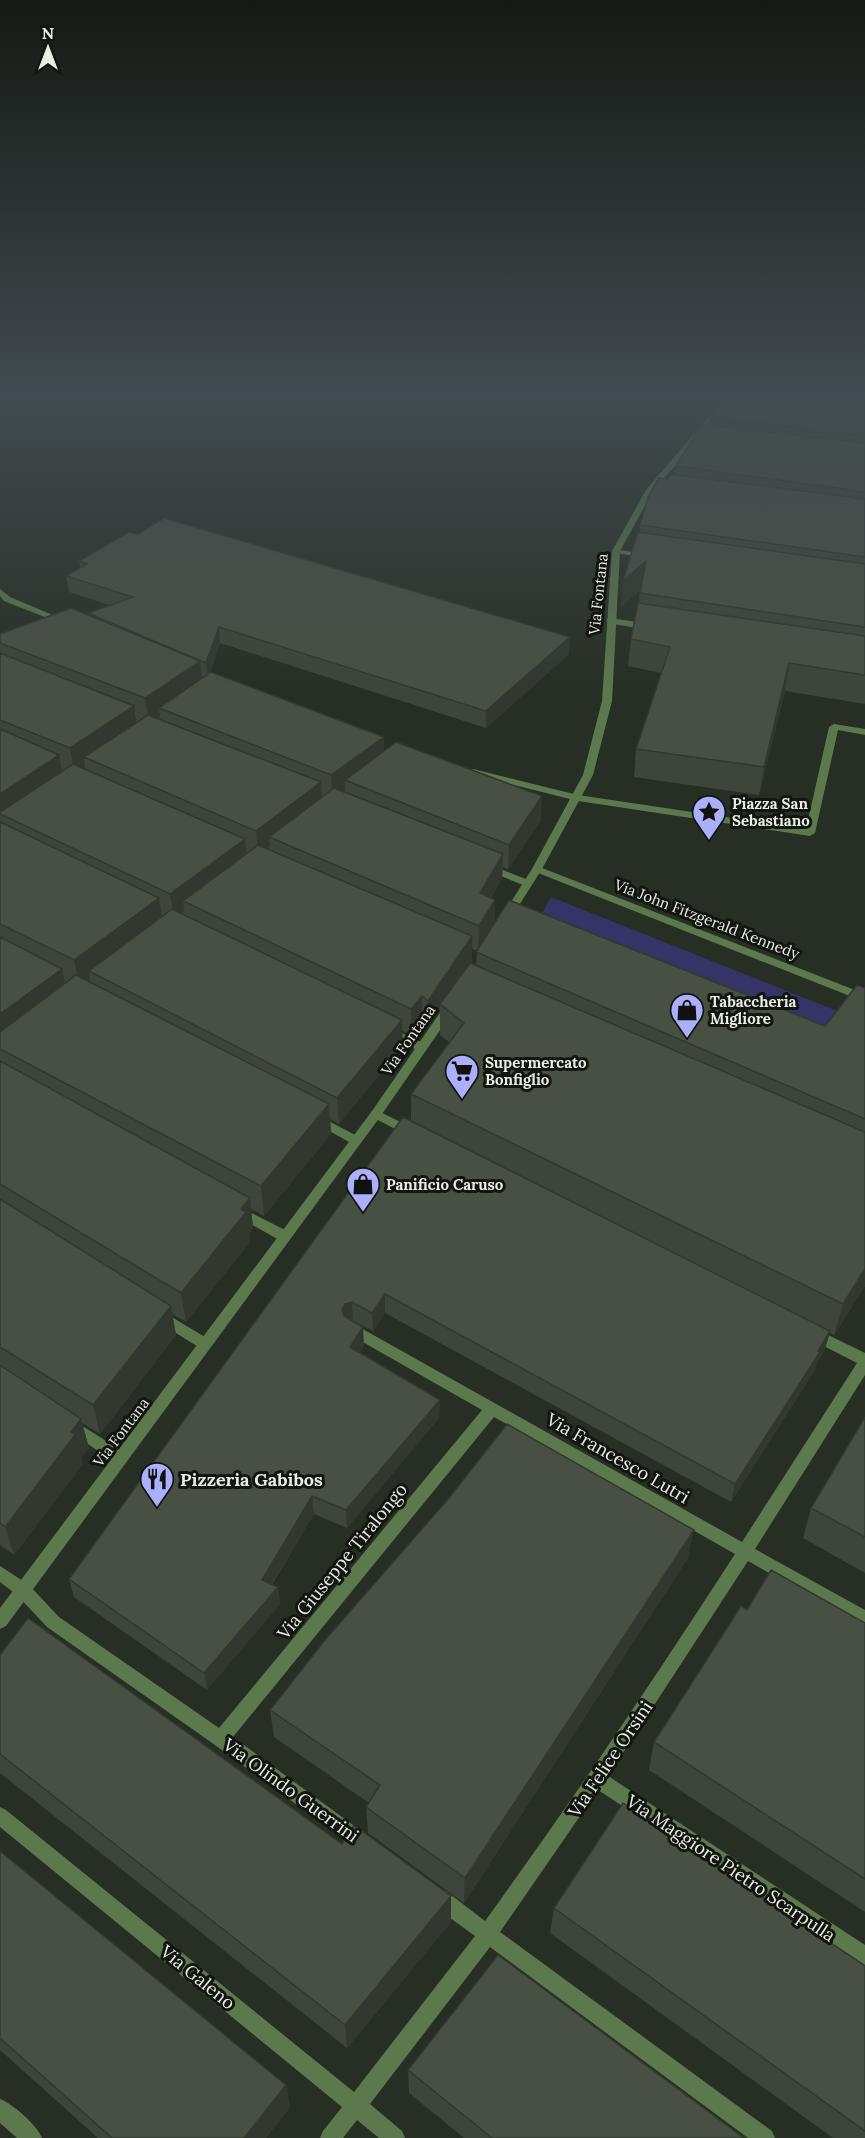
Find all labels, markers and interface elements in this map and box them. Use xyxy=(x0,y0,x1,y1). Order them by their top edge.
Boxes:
north arrow xyxy=(18,18,78,78)
text: N xyxy=(42,23,54,43)
street label: Via Fontana xyxy=(584,552,612,637)
place icon: Piazza San Sebastiano xyxy=(691,794,727,841)
place label: Piazza San Sebastiano xyxy=(732,794,810,830)
street label: Via John Fitzgerald Kennedy xyxy=(611,875,802,963)
shop icon: Tabaccheria Migliore xyxy=(669,992,705,1039)
place label: Tabaccheria Migliore xyxy=(710,992,797,1028)
street label: Via Fontana xyxy=(376,1001,439,1080)
supermarket icon: Supermercato Bonfiglio xyxy=(444,1053,480,1100)
place label: Supermercato Bonfiglio xyxy=(485,1053,587,1089)
shop icon: Panificio Caruso xyxy=(345,1166,381,1213)
place label: Panificio Caruso xyxy=(386,1175,504,1194)
street label: Via Fontana xyxy=(88,1393,153,1471)
street label: Via Francesco Lutri xyxy=(541,1407,694,1508)
restaurant icon: Pizzeria Gabibos xyxy=(139,1461,175,1508)
place label: Pizzeria Gabibos xyxy=(180,1468,323,1491)
street label: Via Giuseppe Tiralongo xyxy=(271,1478,412,1645)
street label: Via Felice Orsini xyxy=(562,1696,657,1822)
street label: Via Olindo Guerrini xyxy=(218,1732,364,1847)
street label: Via Maggiore Pietro Scarpulla xyxy=(621,1789,840,1947)
street label: Via Galeno xyxy=(155,1939,240,2014)

